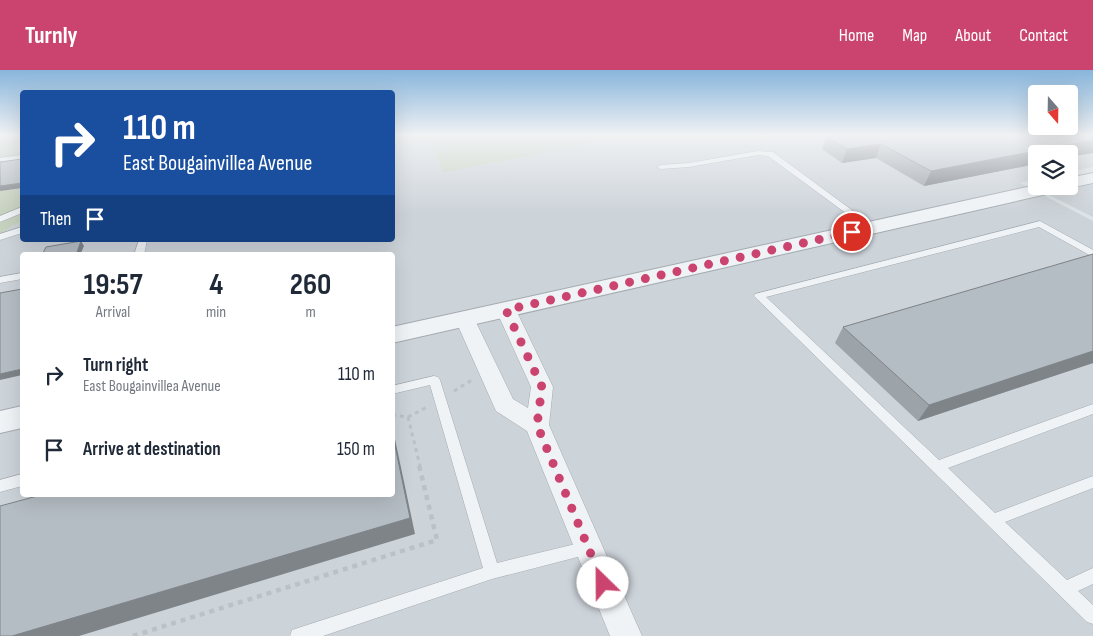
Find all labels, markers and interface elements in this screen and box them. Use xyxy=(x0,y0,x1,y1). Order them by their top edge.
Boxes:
text: Turnly xyxy=(25,21,78,50)
text: Home xyxy=(839,25,874,46)
text: Map xyxy=(902,25,927,46)
text: About xyxy=(955,25,991,46)
text: Contact xyxy=(1019,25,1068,46)
north arrow xyxy=(1028,85,1078,135)
map controls xyxy=(1028,85,1078,195)
text: 110 m xyxy=(123,107,196,150)
icon: right xyxy=(40,110,105,175)
button: layers xyxy=(1028,145,1078,195)
text: East Bougainvillea Avenue xyxy=(123,150,312,177)
icon: arrive xyxy=(81,205,109,233)
text: Then xyxy=(40,208,71,231)
pin xyxy=(831,211,873,253)
icon: arrive xyxy=(838,218,866,246)
text: 19:57 xyxy=(84,267,142,303)
text: 4 xyxy=(209,267,223,303)
text: 260 xyxy=(290,267,331,303)
text: Arrival xyxy=(96,303,130,322)
text: min xyxy=(206,303,226,322)
text: m xyxy=(305,303,316,322)
text: Turn right xyxy=(83,354,148,377)
icon: right xyxy=(40,361,68,389)
text: 110 m xyxy=(338,363,375,386)
text: East Bougainvillea Avenue xyxy=(83,377,221,396)
icon: arrive xyxy=(40,436,68,464)
text: Arrive at destination xyxy=(83,438,221,461)
text: 150 m xyxy=(337,438,375,461)
position arrow xyxy=(576,556,628,608)

